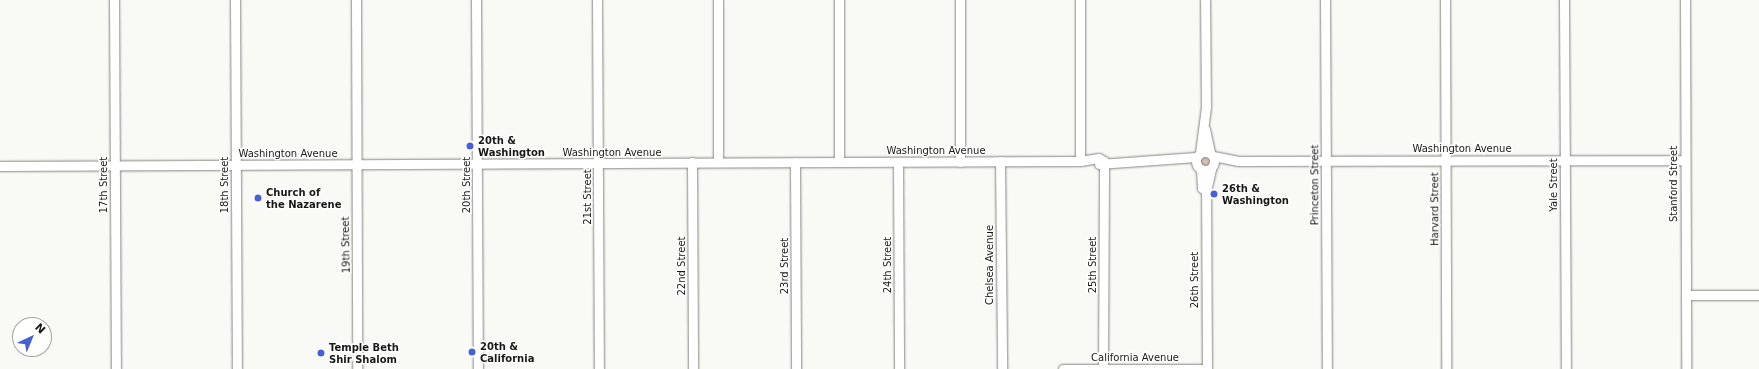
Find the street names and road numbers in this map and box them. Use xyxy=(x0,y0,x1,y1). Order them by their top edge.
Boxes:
street label: Washington Avenue xyxy=(1412,143,1512,155)
street label: Washington Avenue xyxy=(886,145,986,157)
street label: Princeton Street xyxy=(1309,145,1321,225)
street label: Stanford Street xyxy=(1668,146,1680,222)
street label: Washington Avenue xyxy=(562,147,662,159)
street label: Washington Avenue xyxy=(238,148,338,160)
street label: 17th Street xyxy=(98,157,110,213)
street label: 18th Street xyxy=(219,157,231,213)
street label: 20th Street xyxy=(461,157,473,213)
street label: Yale Street xyxy=(1548,158,1560,212)
street label: 21st Street xyxy=(582,169,594,225)
street label: Harvard Street xyxy=(1429,172,1441,246)
street label: 19th Street xyxy=(340,217,352,273)
street label: Chelsea Avenue xyxy=(984,225,996,305)
street label: 22nd Street xyxy=(676,237,688,295)
street label: 24th Street xyxy=(882,237,894,293)
street label: 25th Street xyxy=(1087,237,1099,293)
street label: 23rd Street xyxy=(779,238,791,294)
street label: 26th Street xyxy=(1189,252,1201,308)
street label: California Avenue xyxy=(1091,352,1179,364)

